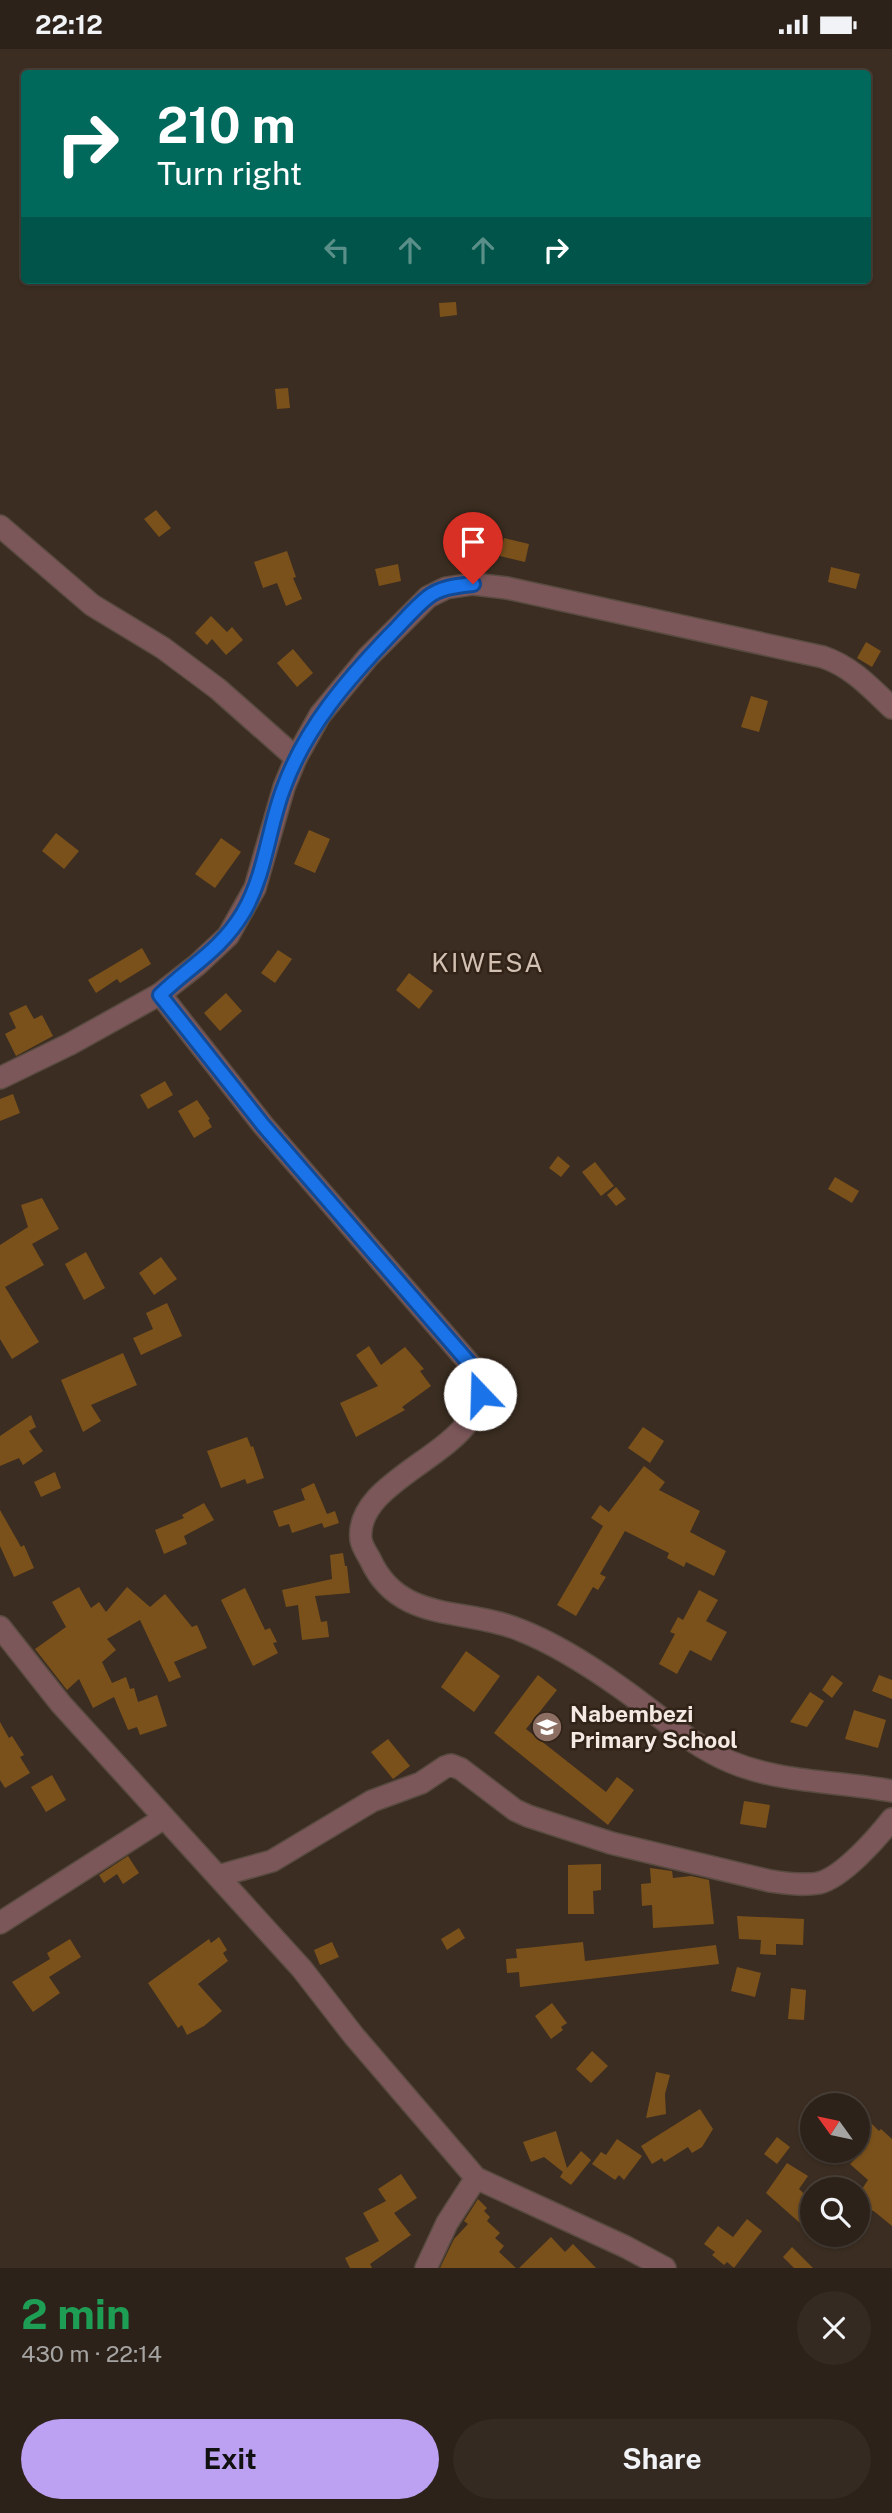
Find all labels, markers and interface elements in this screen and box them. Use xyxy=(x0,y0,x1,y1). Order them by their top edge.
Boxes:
text: 22:12 xyxy=(35,9,103,40)
text: 210 m xyxy=(157,96,296,154)
icon: right xyxy=(42,98,133,189)
text: Turn right xyxy=(157,155,302,192)
icon: left xyxy=(318,231,356,269)
icon: ahead xyxy=(391,231,429,269)
icon: ahead xyxy=(464,231,502,269)
icon: right xyxy=(537,231,575,269)
pin xyxy=(443,512,503,584)
icon: arrive xyxy=(454,523,492,561)
district label: KIWESA xyxy=(431,947,545,978)
position arrow xyxy=(443,1357,517,1431)
place label: Nabembezi Primary School xyxy=(570,1700,738,1753)
school or university icon: Nabembezi Primary School xyxy=(530,1710,564,1744)
north arrow xyxy=(800,2093,870,2163)
map controls xyxy=(800,2093,870,2247)
button: search xyxy=(800,2177,870,2247)
text: 2 min xyxy=(21,2289,131,2338)
button: close xyxy=(797,2291,871,2365)
text: 430 m · 22:14 xyxy=(21,2340,162,2367)
button: Exit xyxy=(21,2419,439,2499)
button: Share xyxy=(453,2419,871,2499)

